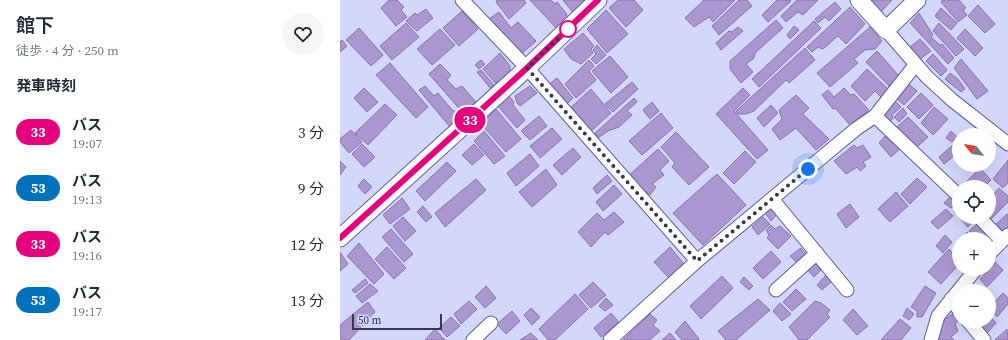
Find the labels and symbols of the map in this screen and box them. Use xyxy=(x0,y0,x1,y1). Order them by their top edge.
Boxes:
unlabelled marker xyxy=(559,20,577,38)
line badge: 33 xyxy=(452,107,488,133)
north arrow xyxy=(952,128,996,172)
your location xyxy=(798,159,818,179)
scale bar xyxy=(352,312,442,331)

